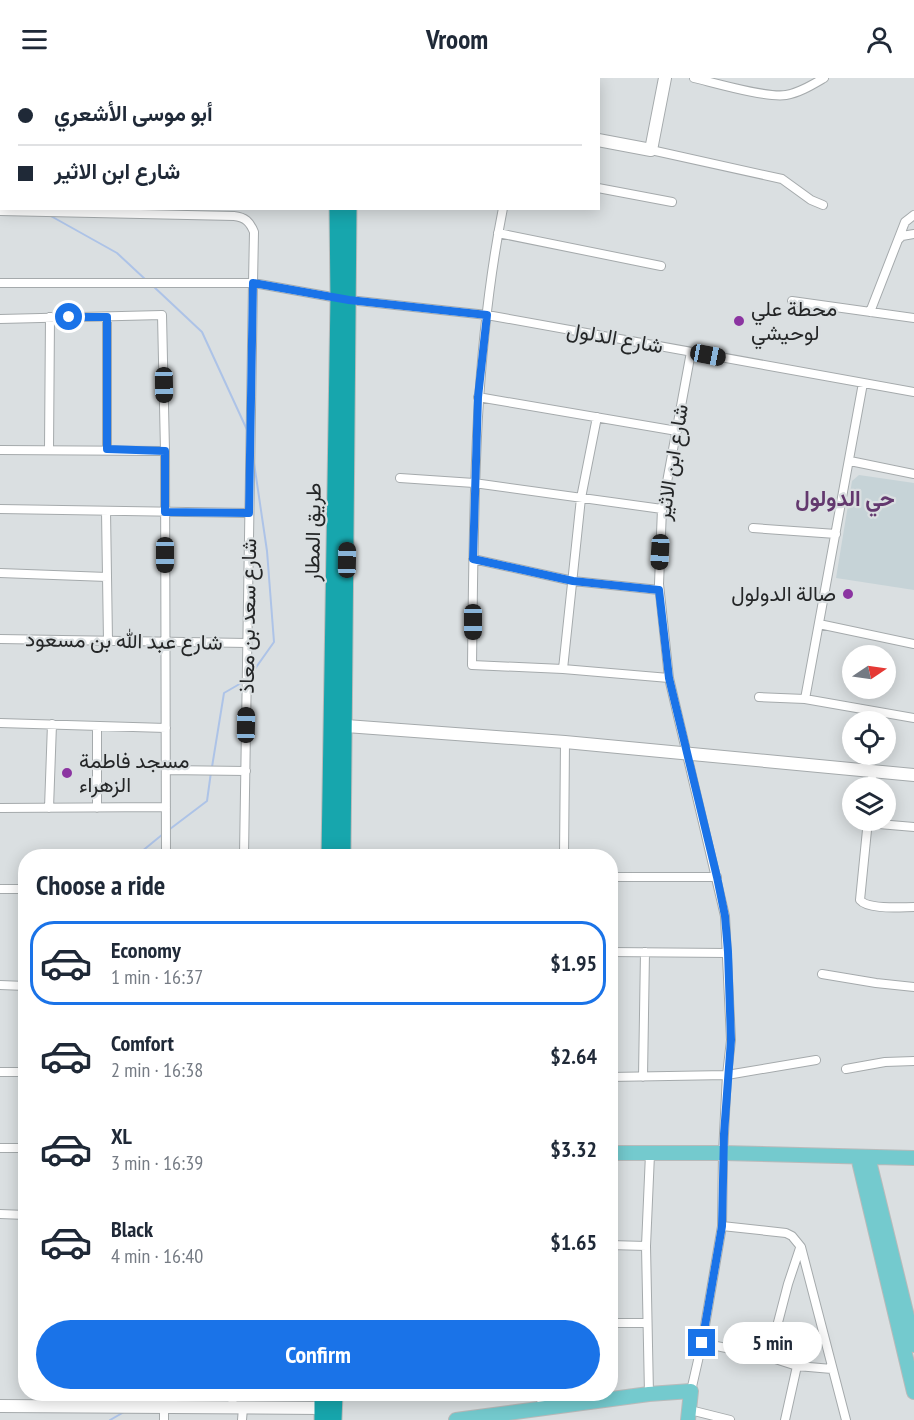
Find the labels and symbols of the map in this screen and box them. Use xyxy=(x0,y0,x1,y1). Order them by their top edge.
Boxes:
place label: محطة علي لوحيشي xyxy=(751,295,837,350)
route start xyxy=(55,303,82,330)
marker: محطة علي لوحيشي xyxy=(732,314,746,328)
street label: شارع الدلول xyxy=(565,316,665,360)
car xyxy=(689,343,727,367)
car xyxy=(155,367,173,403)
street label: شارع ابن الاثير xyxy=(649,402,695,523)
street label: طريق المطار xyxy=(298,482,327,583)
district label: حي الدولول xyxy=(795,484,895,517)
car xyxy=(650,534,670,570)
car xyxy=(156,537,174,573)
street label: شارع سعد بن معاذ xyxy=(233,538,263,694)
car xyxy=(338,542,356,578)
place label: صالة الدولول xyxy=(731,580,836,607)
marker: صالة الدولول xyxy=(841,587,855,601)
car xyxy=(464,604,482,640)
street label: شارع عبد الله بن مسعود xyxy=(25,625,223,657)
north arrow xyxy=(842,645,896,699)
car xyxy=(237,707,255,743)
place label: مسجد فاطمة الزهراء xyxy=(79,747,190,798)
marker: مسجد فاطمة الزهراء xyxy=(60,766,74,780)
callout: 5 min xyxy=(723,1322,822,1364)
route end xyxy=(688,1329,715,1356)

